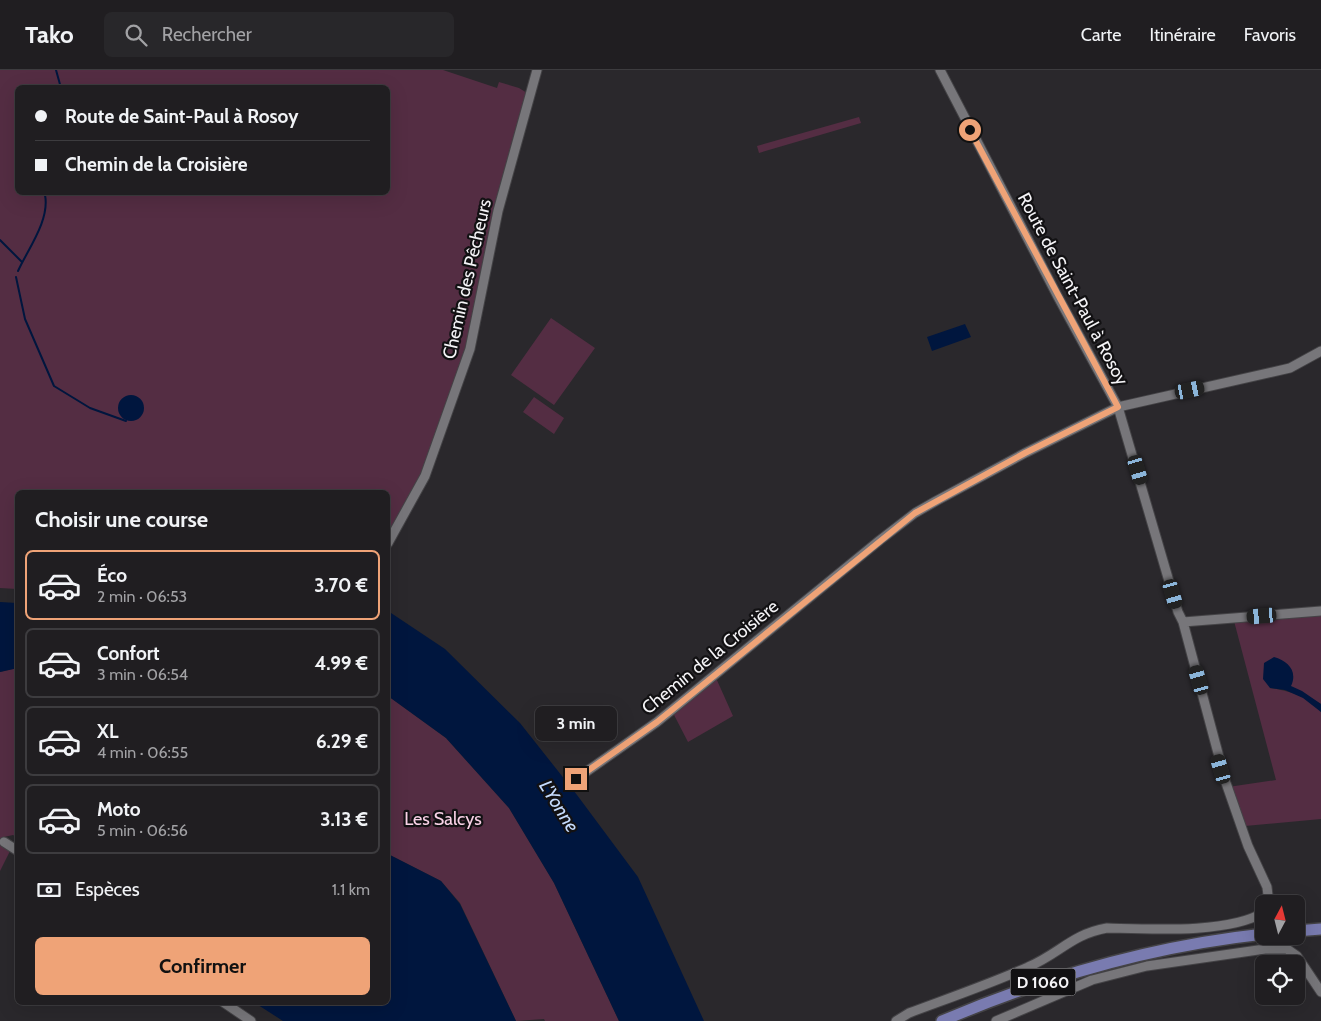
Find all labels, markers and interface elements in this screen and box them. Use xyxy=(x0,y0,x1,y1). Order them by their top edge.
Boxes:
search box xyxy=(104,12,454,57)
text: Tako xyxy=(25,20,74,49)
icon: search xyxy=(122,21,150,49)
text: Rechercher xyxy=(162,23,252,46)
text: Carte xyxy=(1081,24,1121,46)
text: Itinéraire xyxy=(1149,24,1216,46)
text: Favoris xyxy=(1244,24,1296,46)
text: Route de Saint-Paul à Rosoy xyxy=(65,105,298,128)
route start xyxy=(959,119,981,141)
text: Chemin de la Croisière xyxy=(65,153,248,176)
street label: Route de Saint-Paul à Rosoy xyxy=(1013,189,1133,389)
street label: Chemin des Pêcheurs xyxy=(438,197,496,361)
car xyxy=(1173,380,1206,400)
car xyxy=(1126,453,1149,487)
text: Choisir une course xyxy=(35,506,208,533)
icon: car xyxy=(37,563,82,608)
text: Éco xyxy=(97,564,127,587)
text: 3.70 € xyxy=(314,574,368,597)
car xyxy=(1161,578,1184,610)
text: 2 min · 06:53 xyxy=(97,587,187,606)
street label: Chemin de la Croisière xyxy=(637,595,783,719)
car xyxy=(1246,607,1277,625)
icon: car xyxy=(37,641,82,686)
text: Confort xyxy=(97,642,160,665)
text: 4.99 € xyxy=(314,652,368,675)
car xyxy=(1187,664,1210,696)
text: 3 min · 06:54 xyxy=(97,665,188,684)
callout: 3 min xyxy=(535,706,617,742)
text: 3 min xyxy=(557,714,595,733)
icon: car xyxy=(37,719,82,764)
text: XL xyxy=(97,720,118,743)
text: 6.29 € xyxy=(316,730,368,753)
text: 4 min · 06:55 xyxy=(97,743,188,762)
car xyxy=(1209,753,1232,785)
route end xyxy=(565,768,587,790)
water label: L'Yonne xyxy=(534,776,584,836)
icon: car xyxy=(37,797,82,842)
text: Moto xyxy=(97,798,141,821)
text: 3.13 € xyxy=(320,808,368,831)
park label: Les Salcys xyxy=(404,808,482,830)
text: 5 min · 06:56 xyxy=(97,821,188,840)
icon: cash xyxy=(35,876,63,904)
text: Espèces xyxy=(75,878,140,901)
text: 1.1 km xyxy=(332,880,370,899)
north arrow xyxy=(1255,895,1305,945)
map controls xyxy=(1255,895,1305,1005)
button: Confirmer xyxy=(35,937,370,995)
button: locate xyxy=(1255,955,1305,1005)
road number: D 1060 xyxy=(1010,969,1076,996)

